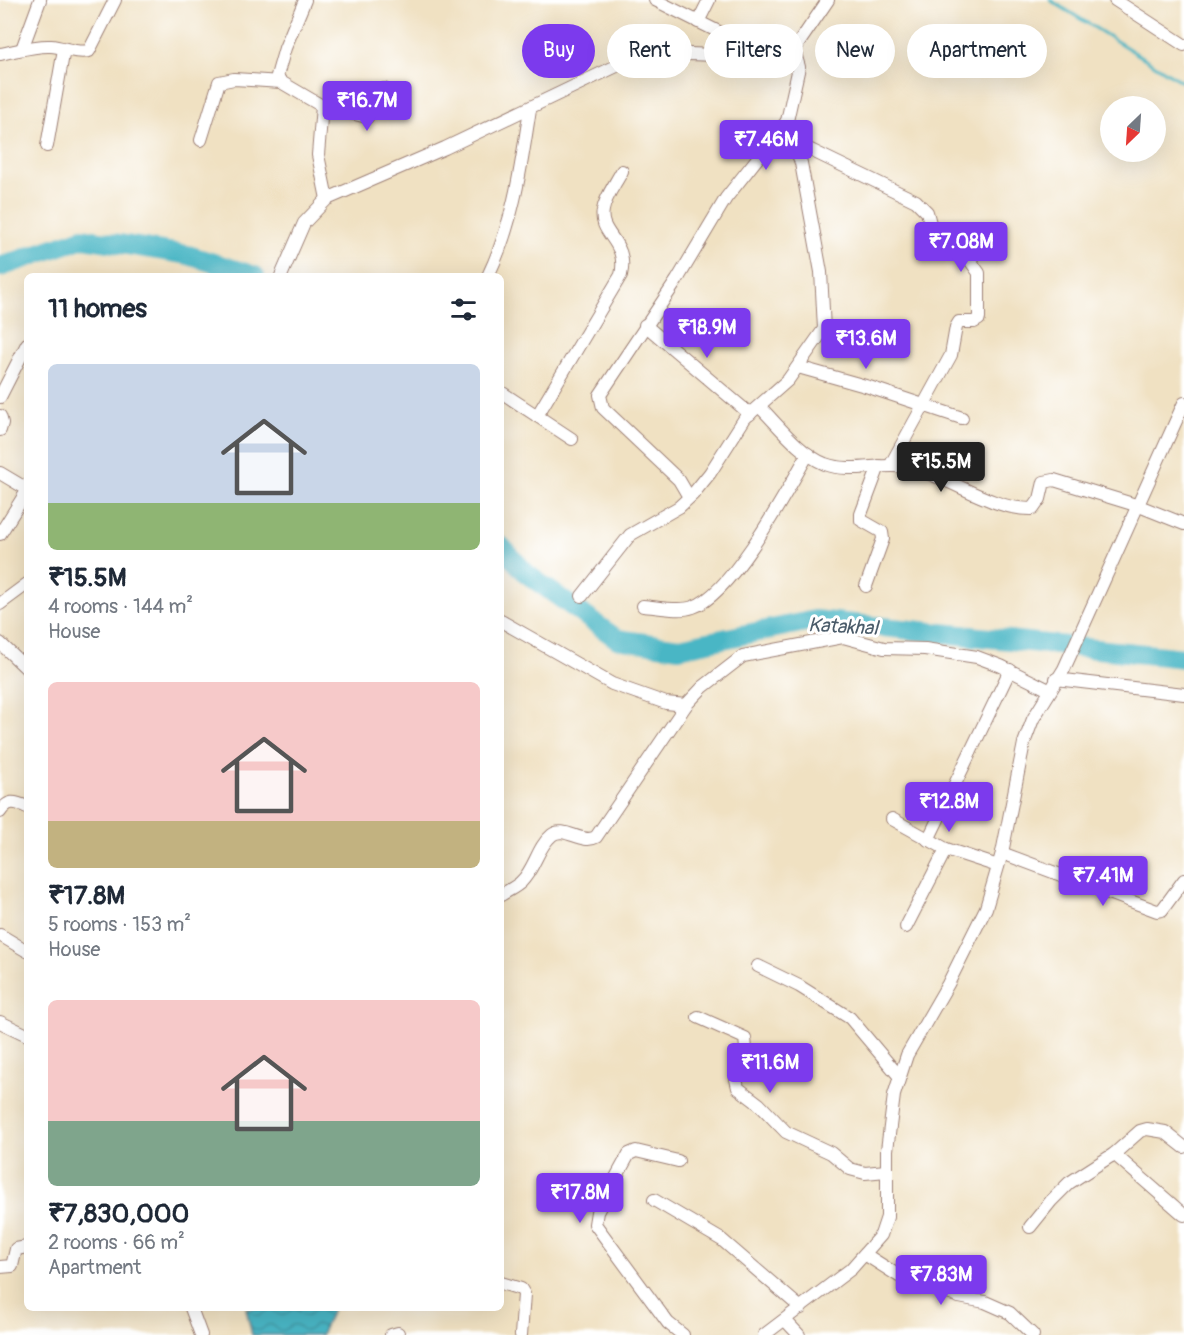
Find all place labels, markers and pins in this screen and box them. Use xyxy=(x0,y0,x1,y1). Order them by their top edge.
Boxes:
pin: ₹16.7M xyxy=(318,81,416,132)
pin: ₹7.46M xyxy=(717,120,815,171)
pin: ₹7.08M xyxy=(912,222,1010,273)
pin: ₹18.9M xyxy=(658,308,756,359)
pin: ₹13.6M xyxy=(817,319,915,370)
pin: ₹15.5M xyxy=(892,442,990,493)
pin: ₹12.8M xyxy=(900,782,998,833)
pin: ₹7.41M xyxy=(1054,856,1152,907)
pin: ₹11.6M xyxy=(721,1043,819,1094)
pin: ₹17.8M xyxy=(531,1173,629,1224)
pin: ₹7.83M xyxy=(892,1255,990,1306)

